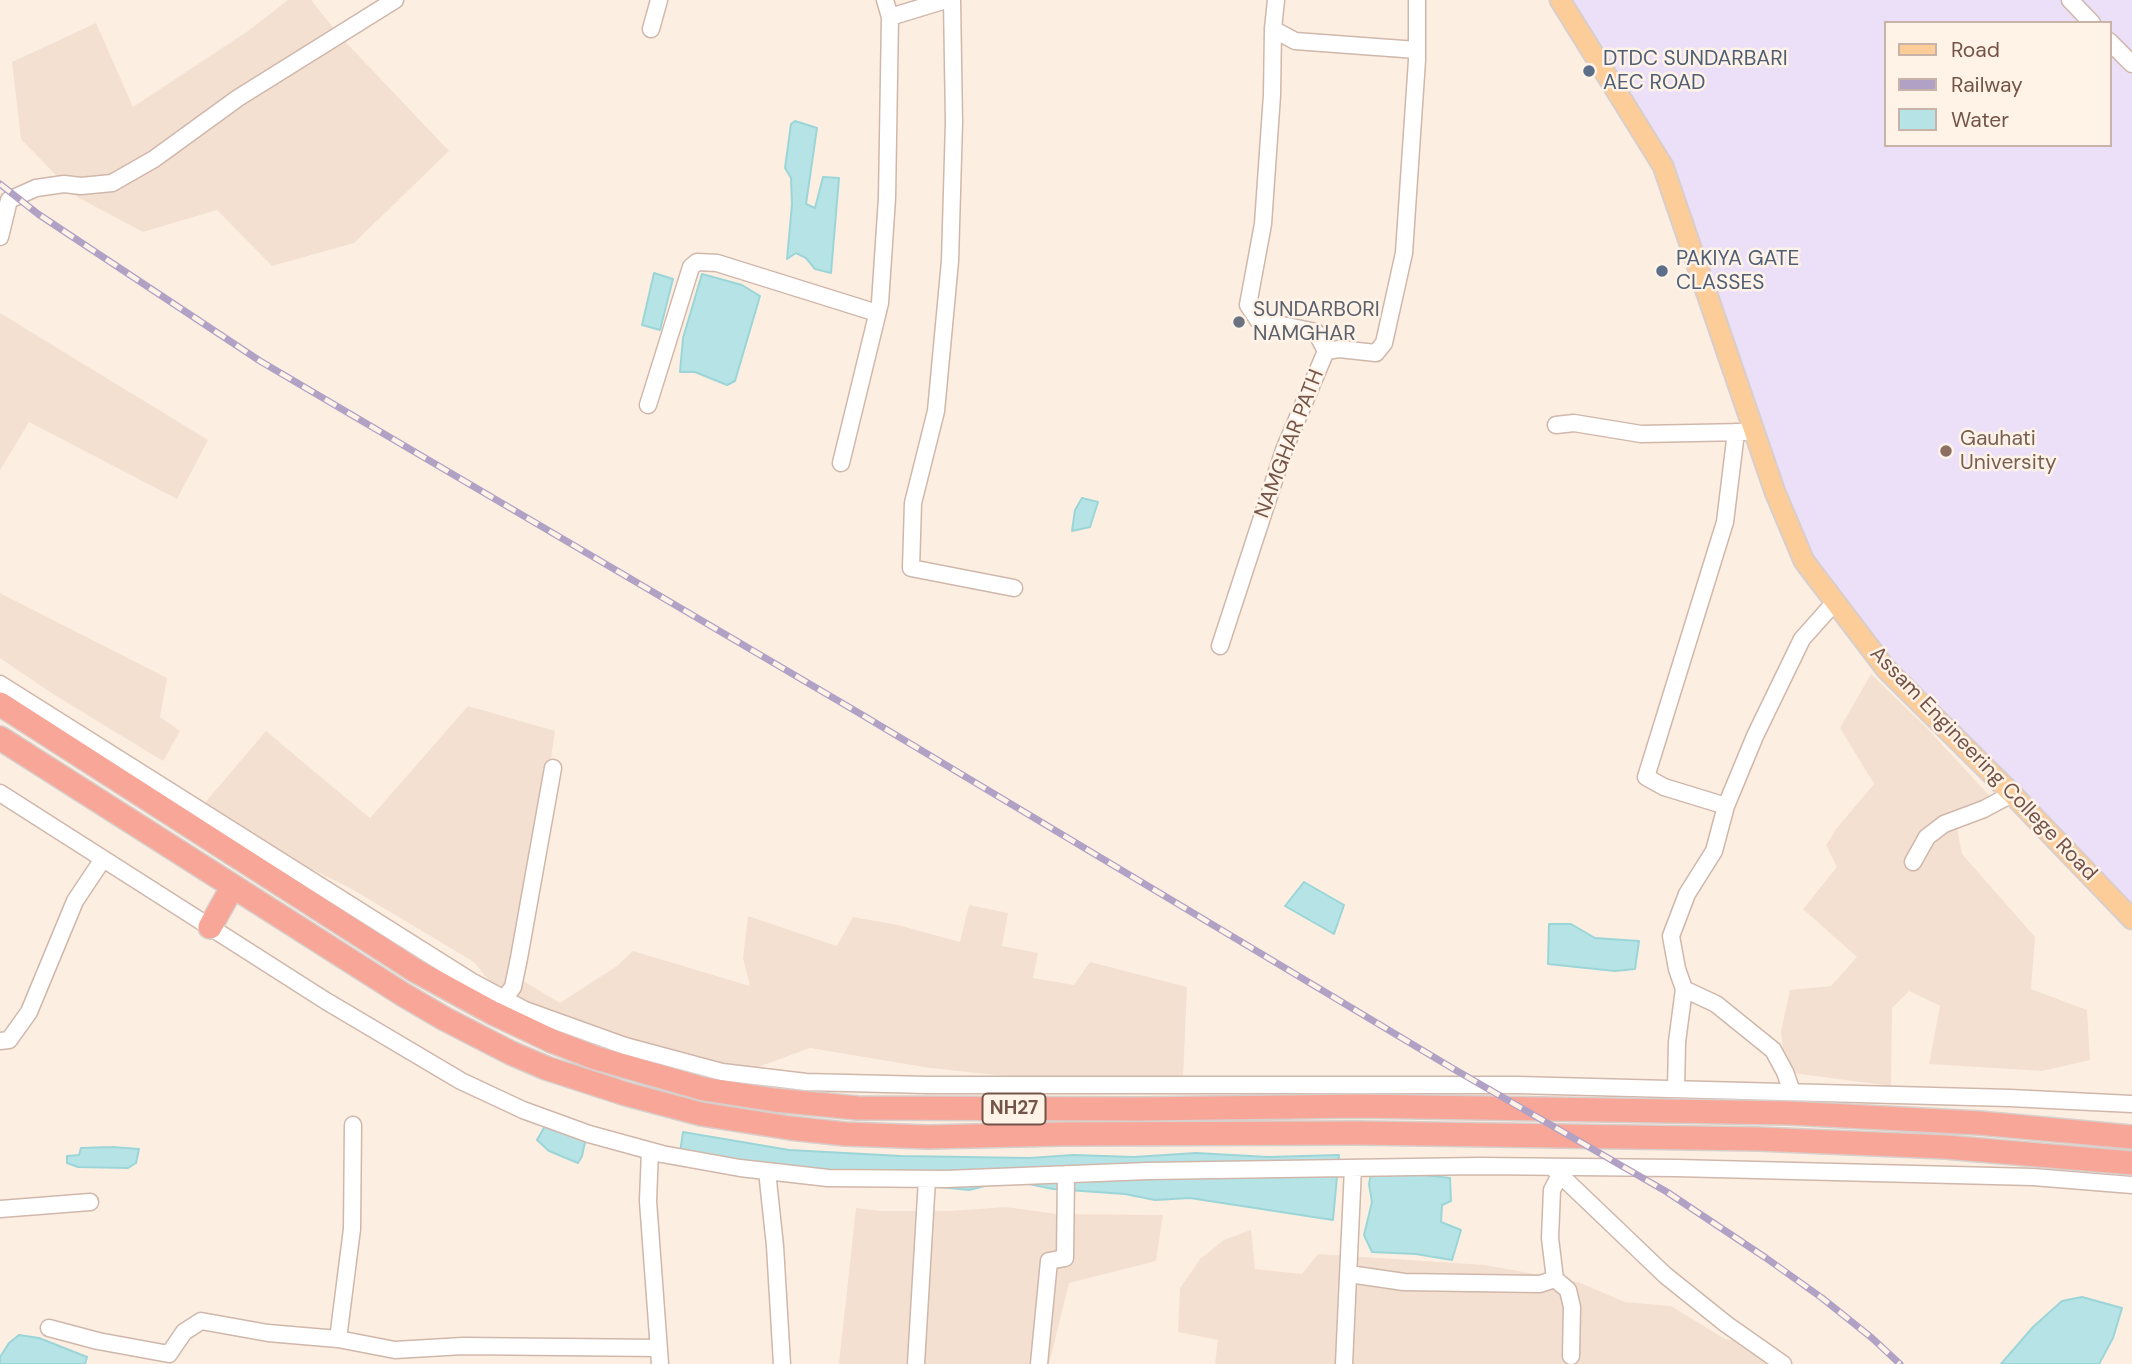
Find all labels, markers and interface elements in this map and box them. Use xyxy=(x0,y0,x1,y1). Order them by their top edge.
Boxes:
legend xyxy=(1884,21,2111,147)
text: Road xyxy=(1951,36,2000,64)
place label: DTDC SUNDARBARI AEC ROAD xyxy=(1603,46,1788,96)
marker: DTDC SUNDARBARI AEC ROAD xyxy=(1581,63,1597,79)
text: Railway xyxy=(1951,71,2023,99)
text: Water xyxy=(1951,106,2009,134)
place label: PAKIYA GATE CLASSES xyxy=(1676,246,1799,296)
marker: PAKIYA GATE CLASSES xyxy=(1654,263,1670,279)
place label: SUNDARBORI NAMGHAR xyxy=(1253,297,1380,347)
marker: SUNDARBORI NAMGHAR xyxy=(1231,314,1247,330)
street label: NAMGHAR PATH xyxy=(1250,366,1330,522)
place label: Gauhati University xyxy=(1960,426,2057,476)
marker: Gauhati University xyxy=(1938,443,1954,459)
street label: Assam Engineering College Road xyxy=(1864,642,2102,886)
road number: NH27 xyxy=(982,1093,1046,1124)

